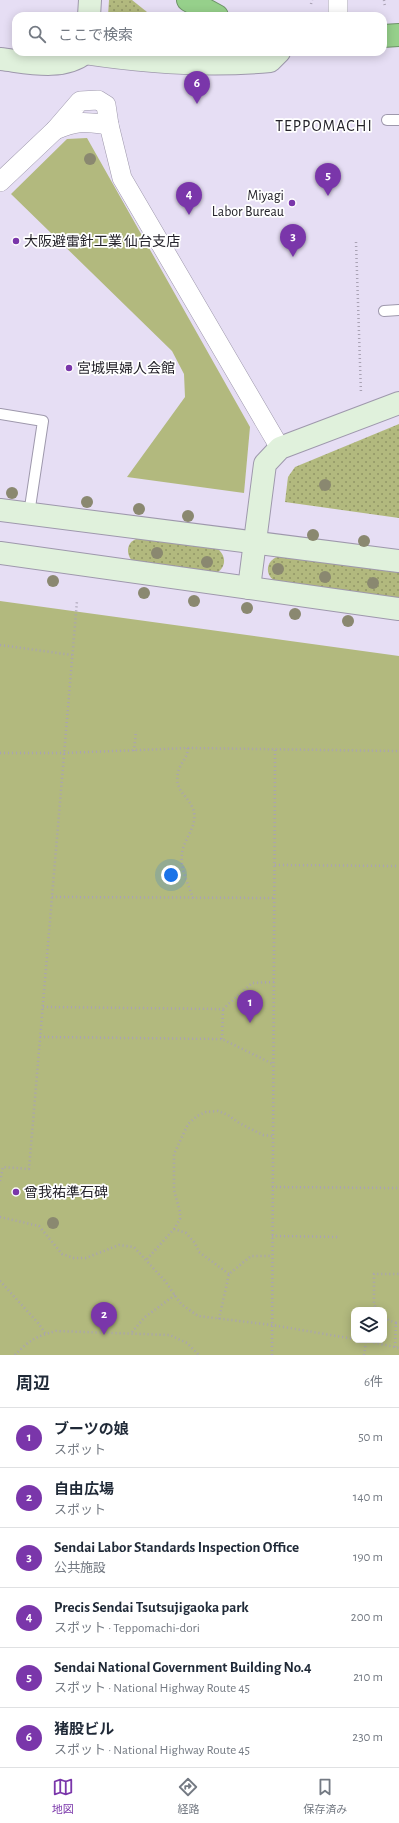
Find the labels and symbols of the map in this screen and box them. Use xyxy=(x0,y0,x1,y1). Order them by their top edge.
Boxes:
pin: 6 xyxy=(184,71,210,104)
district label: TEPPOMACHI xyxy=(275,118,373,134)
pin: 5 xyxy=(315,163,341,196)
pin: 4 xyxy=(176,182,202,215)
place label: Miyagi Labor Bureau xyxy=(212,189,284,219)
marker: Miyagi Labor Bureau xyxy=(287,198,297,208)
pin: 3 xyxy=(280,224,306,257)
place label: 大阪避雷針工業 仙台支店 xyxy=(24,233,180,249)
marker: 大阪避雷針工業 仙台支店 xyxy=(11,236,21,246)
place label: 宮城県婦人会館 xyxy=(77,361,175,376)
marker: 宮城県婦人会館 xyxy=(64,363,74,373)
your location xyxy=(161,865,181,885)
pin: 1 xyxy=(237,990,263,1023)
place label: 曾我祐準石碑 xyxy=(24,1185,108,1200)
marker: 曾我祐準石碑 xyxy=(11,1187,21,1197)
pin: 2 xyxy=(91,1302,117,1335)

